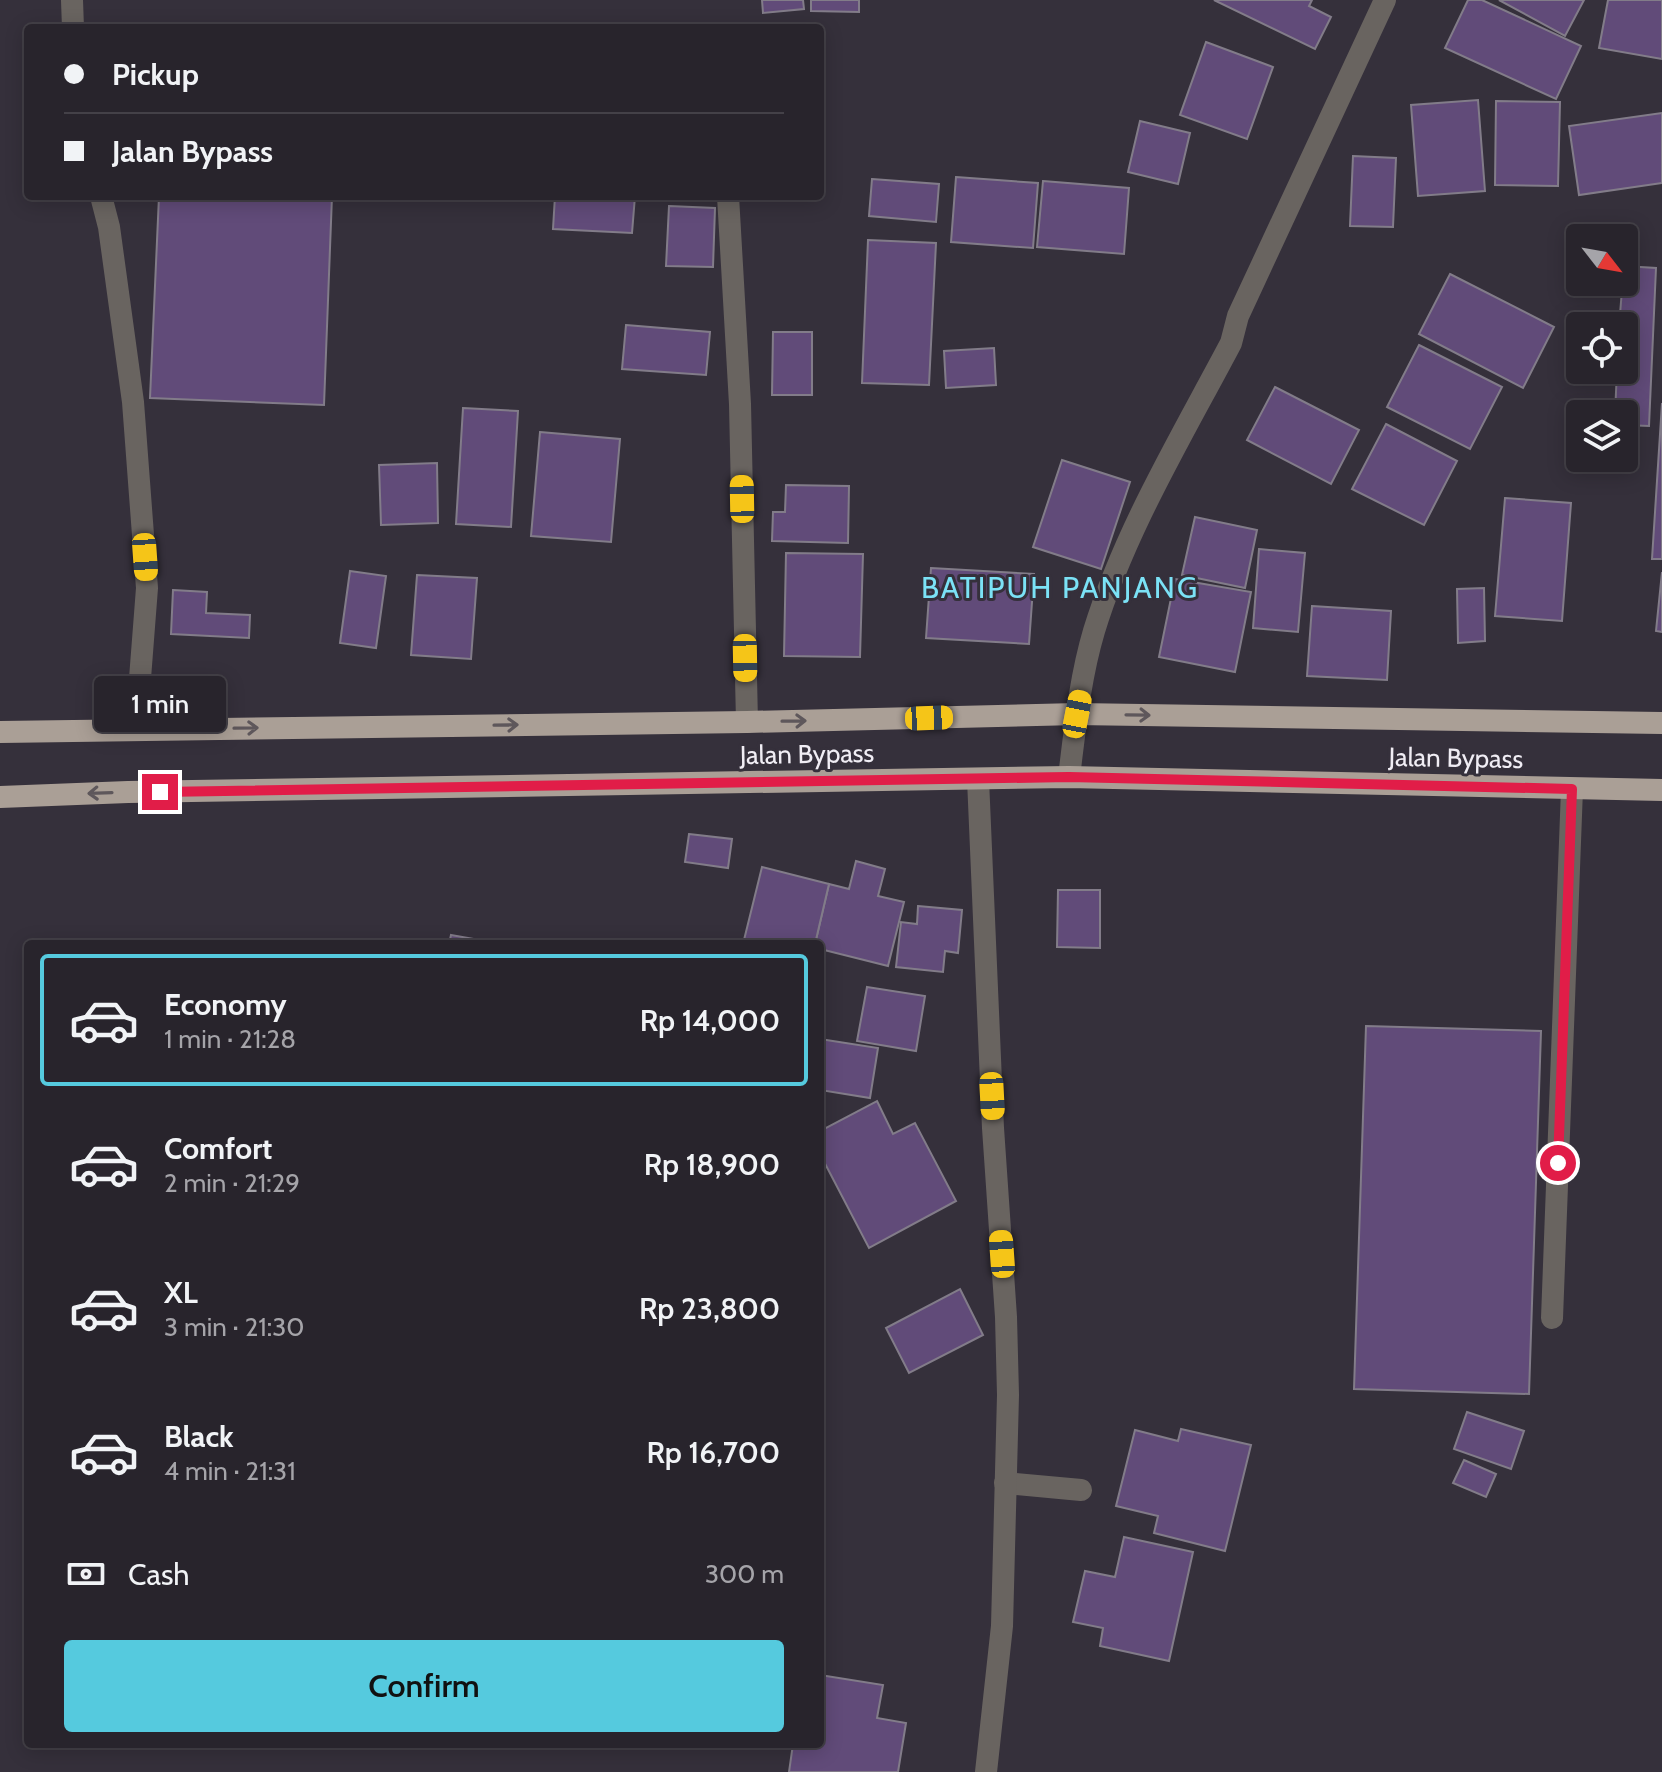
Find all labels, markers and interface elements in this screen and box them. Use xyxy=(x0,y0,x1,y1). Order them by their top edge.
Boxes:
text: Pickup xyxy=(112,56,199,93)
text: Jalan Bypass xyxy=(112,133,273,170)
north arrow xyxy=(1566,224,1638,296)
map controls xyxy=(1566,224,1638,472)
button: locate xyxy=(1566,312,1638,384)
button: layers xyxy=(1566,400,1638,472)
car xyxy=(730,475,754,523)
car xyxy=(131,532,159,582)
district label: BATIPUH PANJANG xyxy=(921,569,1199,606)
car xyxy=(733,634,757,682)
callout: 1 min xyxy=(94,676,226,732)
text: 1 min xyxy=(131,688,189,720)
car xyxy=(1061,688,1093,740)
car xyxy=(905,705,953,731)
one-way arrow xyxy=(1124,707,1151,722)
one-way arrow xyxy=(780,713,807,729)
one-way arrow xyxy=(492,717,519,733)
one-way arrow xyxy=(232,721,259,736)
street label: Jalan Bypass xyxy=(738,737,875,771)
street label: Jalan Bypass xyxy=(1387,741,1524,775)
route end xyxy=(142,774,178,810)
one-way arrow xyxy=(87,786,114,801)
icon: car xyxy=(68,984,140,1056)
text: Economy xyxy=(164,986,287,1023)
text: Rp 14,000 xyxy=(640,1002,780,1039)
text: 1 min · 21:28 xyxy=(164,1023,296,1055)
car xyxy=(979,1071,1005,1121)
icon: car xyxy=(68,1128,140,1200)
text: Comfort xyxy=(164,1130,272,1167)
route start xyxy=(1540,1145,1576,1181)
text: Rp 18,900 xyxy=(644,1146,780,1183)
text: 2 min · 21:29 xyxy=(164,1167,300,1199)
car xyxy=(988,1229,1016,1279)
icon: car xyxy=(68,1272,140,1344)
text: XL xyxy=(164,1274,198,1311)
text: Rp 23,800 xyxy=(639,1290,780,1327)
text: 3 min · 21:30 xyxy=(164,1311,304,1343)
icon: car xyxy=(68,1416,140,1488)
text: Black xyxy=(164,1418,234,1455)
text: Rp 16,700 xyxy=(647,1434,780,1471)
text: 4 min · 21:31 xyxy=(164,1455,296,1487)
icon: cash xyxy=(64,1552,108,1596)
text: Cash xyxy=(128,1556,190,1593)
text: 300 m xyxy=(705,1558,784,1590)
button: Confirm xyxy=(64,1640,784,1732)

